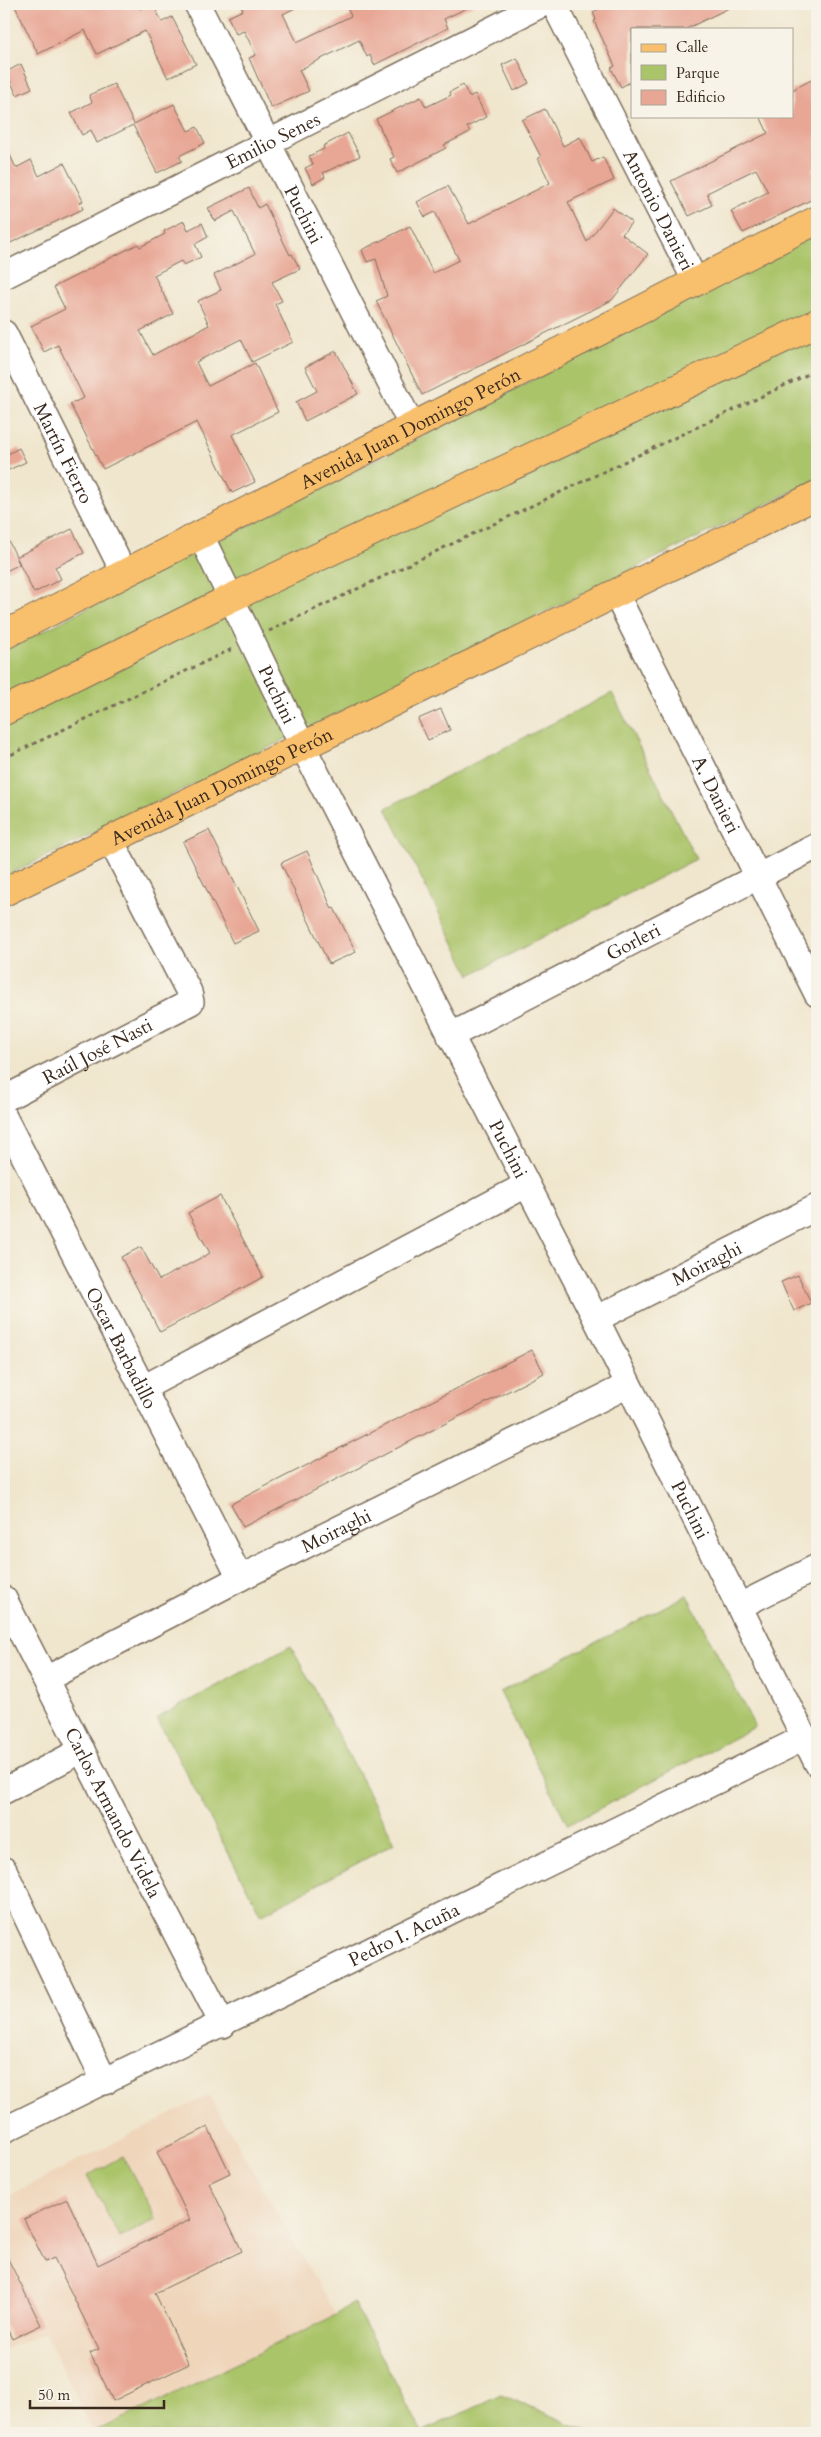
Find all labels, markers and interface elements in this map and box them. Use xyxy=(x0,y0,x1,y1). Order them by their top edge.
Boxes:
legend xyxy=(631,28,794,118)
text: Calle xyxy=(676,37,709,57)
text: Parque xyxy=(676,63,720,83)
text: Edificio xyxy=(676,87,725,107)
street label: Emilio Senes xyxy=(221,106,325,176)
street label: Antonio Danieri xyxy=(616,145,700,275)
street label: Puchini xyxy=(278,181,329,248)
street label: Avenida Juan Domingo Perón xyxy=(296,361,525,496)
street label: Martín Fierro xyxy=(27,399,99,508)
street label: Puchini xyxy=(251,661,302,728)
street label: Avenida Juan Domingo Perón xyxy=(106,721,338,852)
street label: A. Danieri xyxy=(685,751,746,838)
street label: Gorleri xyxy=(602,917,665,967)
street label: Raúl José Nasti xyxy=(38,1012,157,1091)
street label: Puchini xyxy=(482,1116,534,1183)
street label: Moiraghi xyxy=(668,1235,746,1292)
street label: Oscar Barbadillo xyxy=(79,1283,163,1413)
street label: Puchini xyxy=(664,1476,715,1544)
street label: Moiraghi xyxy=(297,1503,376,1559)
street label: Carlos Armando Videla xyxy=(58,1723,167,1903)
street label: Pedro I. Acuña xyxy=(344,1897,464,1973)
scale bar xyxy=(30,2377,164,2409)
text: 50 m xyxy=(38,2385,70,2405)

